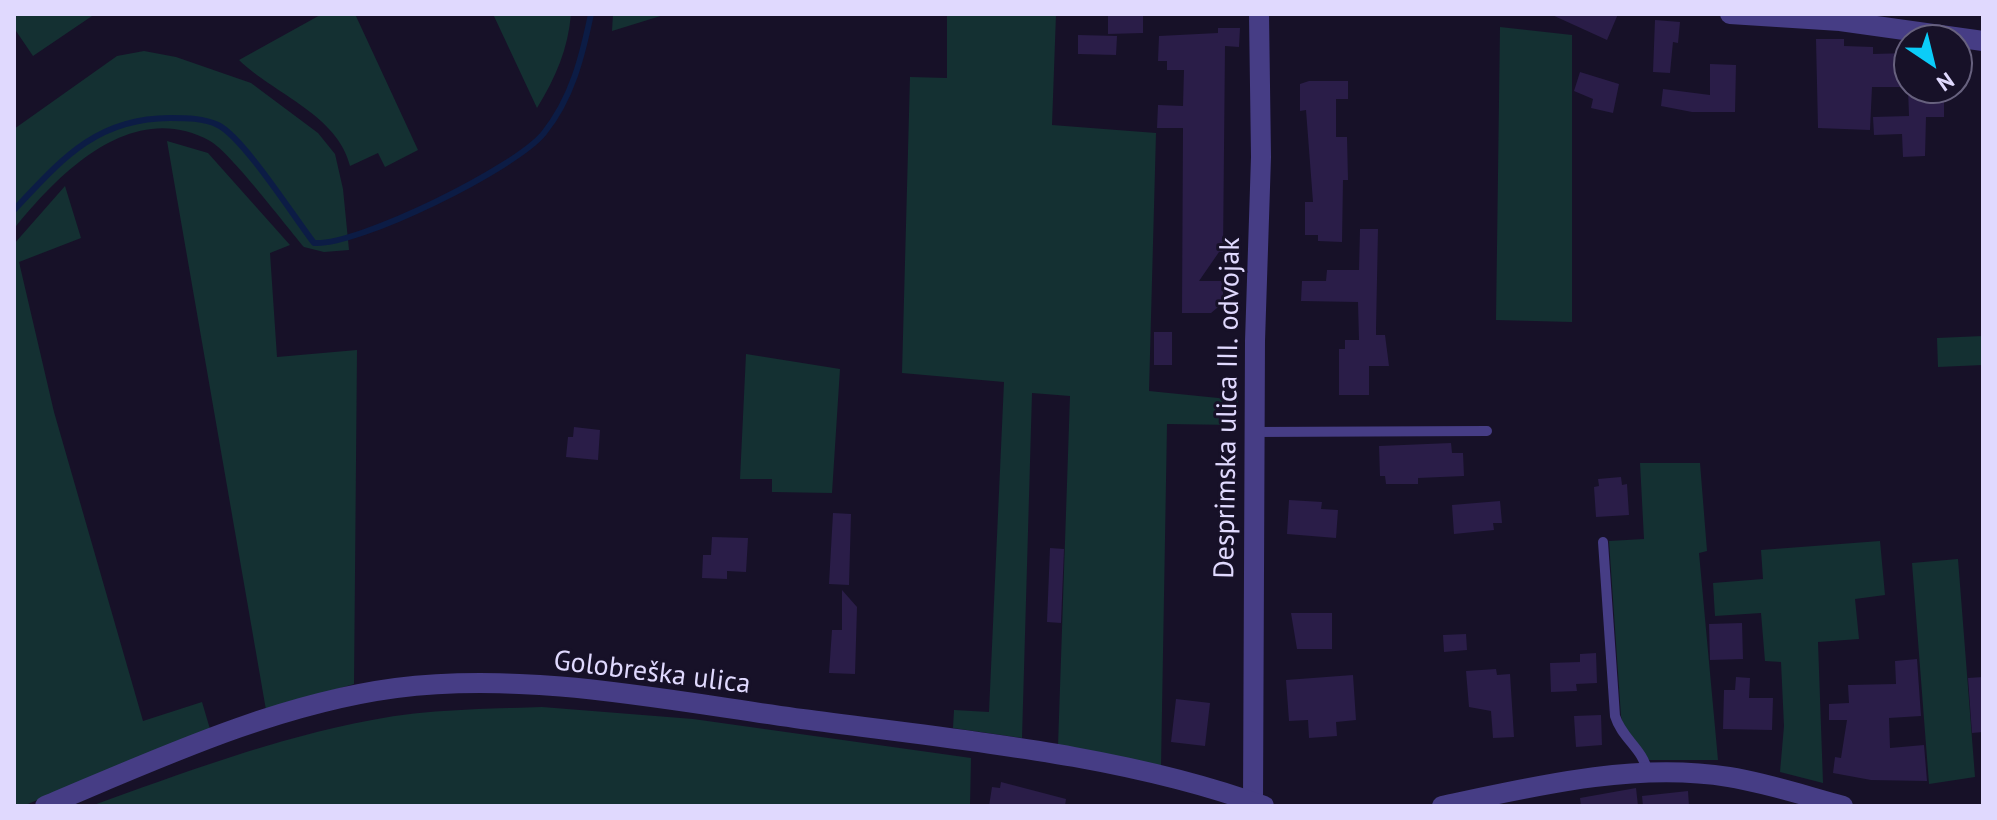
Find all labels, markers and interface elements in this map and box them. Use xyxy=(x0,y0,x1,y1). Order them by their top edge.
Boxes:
north arrow xyxy=(1893,24,1973,104)
text: N xyxy=(1932,66,1960,98)
street label: Desprimska ulica III. odvojak xyxy=(1208,237,1248,579)
street label: Golobreška ulica xyxy=(552,644,752,702)

